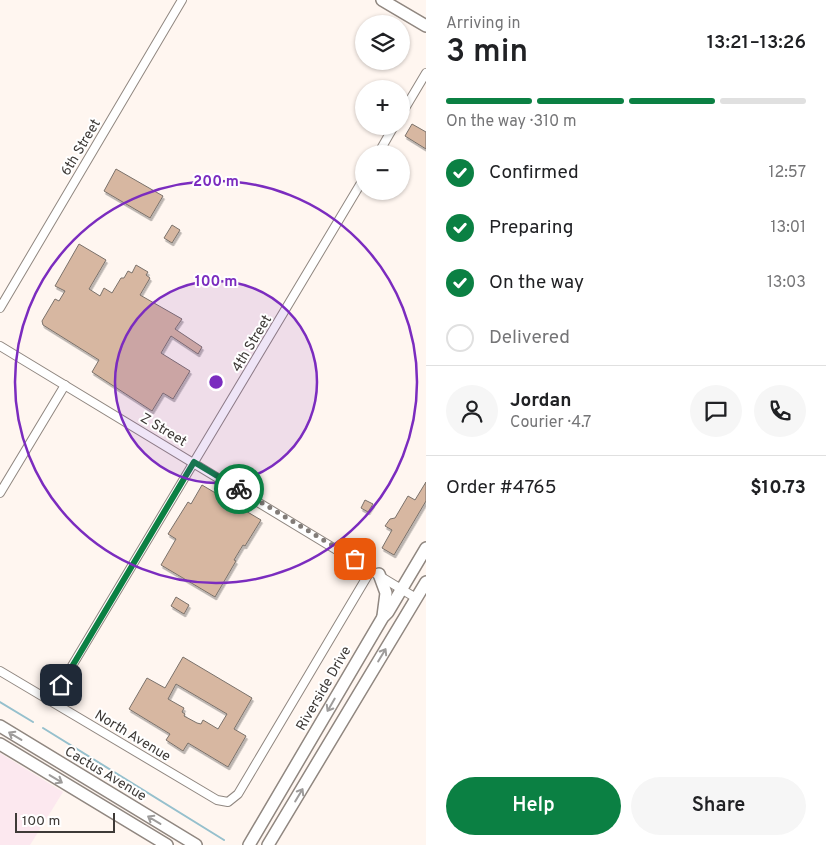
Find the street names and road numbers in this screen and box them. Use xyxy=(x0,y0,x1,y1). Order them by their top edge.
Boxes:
street label: 6th Street xyxy=(58,116,105,179)
street label: 4th Street xyxy=(229,312,276,375)
street label: Z Street xyxy=(137,410,189,451)
street label: Riverside Drive xyxy=(293,643,355,734)
street label: North Avenue xyxy=(91,707,173,766)
street label: Cactus Avenue xyxy=(61,743,149,805)

